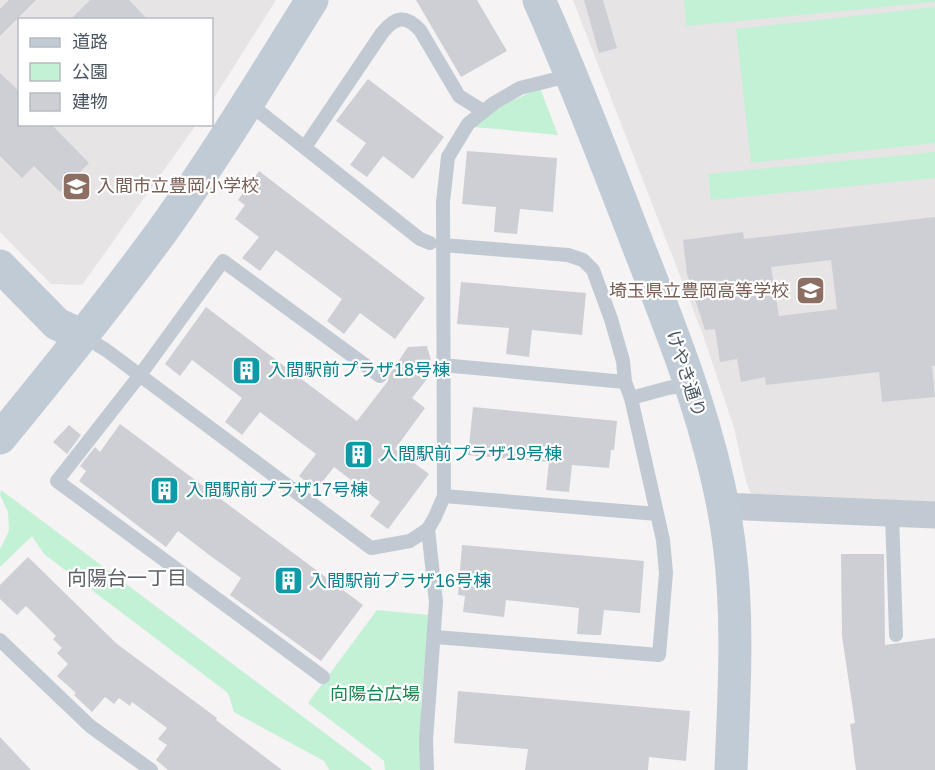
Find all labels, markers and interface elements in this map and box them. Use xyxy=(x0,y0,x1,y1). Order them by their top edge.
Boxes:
legend xyxy=(18,18,213,126)
text: 道路 xyxy=(72,32,108,52)
text: 公園 xyxy=(72,62,108,82)
text: 建物 xyxy=(72,92,108,112)
school or university icon: 入間市立豊岡小学校 xyxy=(60,170,92,202)
place label: 入間市立豊岡小学校 xyxy=(97,176,259,196)
school or university icon: 埼玉県立豊岡高等学校 xyxy=(794,275,826,307)
place label: 埼玉県立豊岡高等学校 xyxy=(609,281,789,301)
street label: けやき通り xyxy=(663,328,709,420)
building icon: 入間駅前プラザ18号棟 xyxy=(231,354,263,386)
place label: 入間駅前プラザ18号棟 xyxy=(268,360,450,380)
building icon: 入間駅前プラザ19号棟 xyxy=(343,438,375,470)
place label: 入間駅前プラザ19号棟 xyxy=(380,444,562,464)
building icon: 入間駅前プラザ17号棟 xyxy=(149,474,181,506)
place label: 入間駅前プラザ17号棟 xyxy=(186,480,368,500)
building icon: 入間駅前プラザ16号棟 xyxy=(272,565,304,597)
district label: 向陽台一丁目 xyxy=(67,567,187,589)
place label: 入間駅前プラザ16号棟 xyxy=(309,571,491,591)
park label: 向陽台広場 xyxy=(330,684,420,704)

